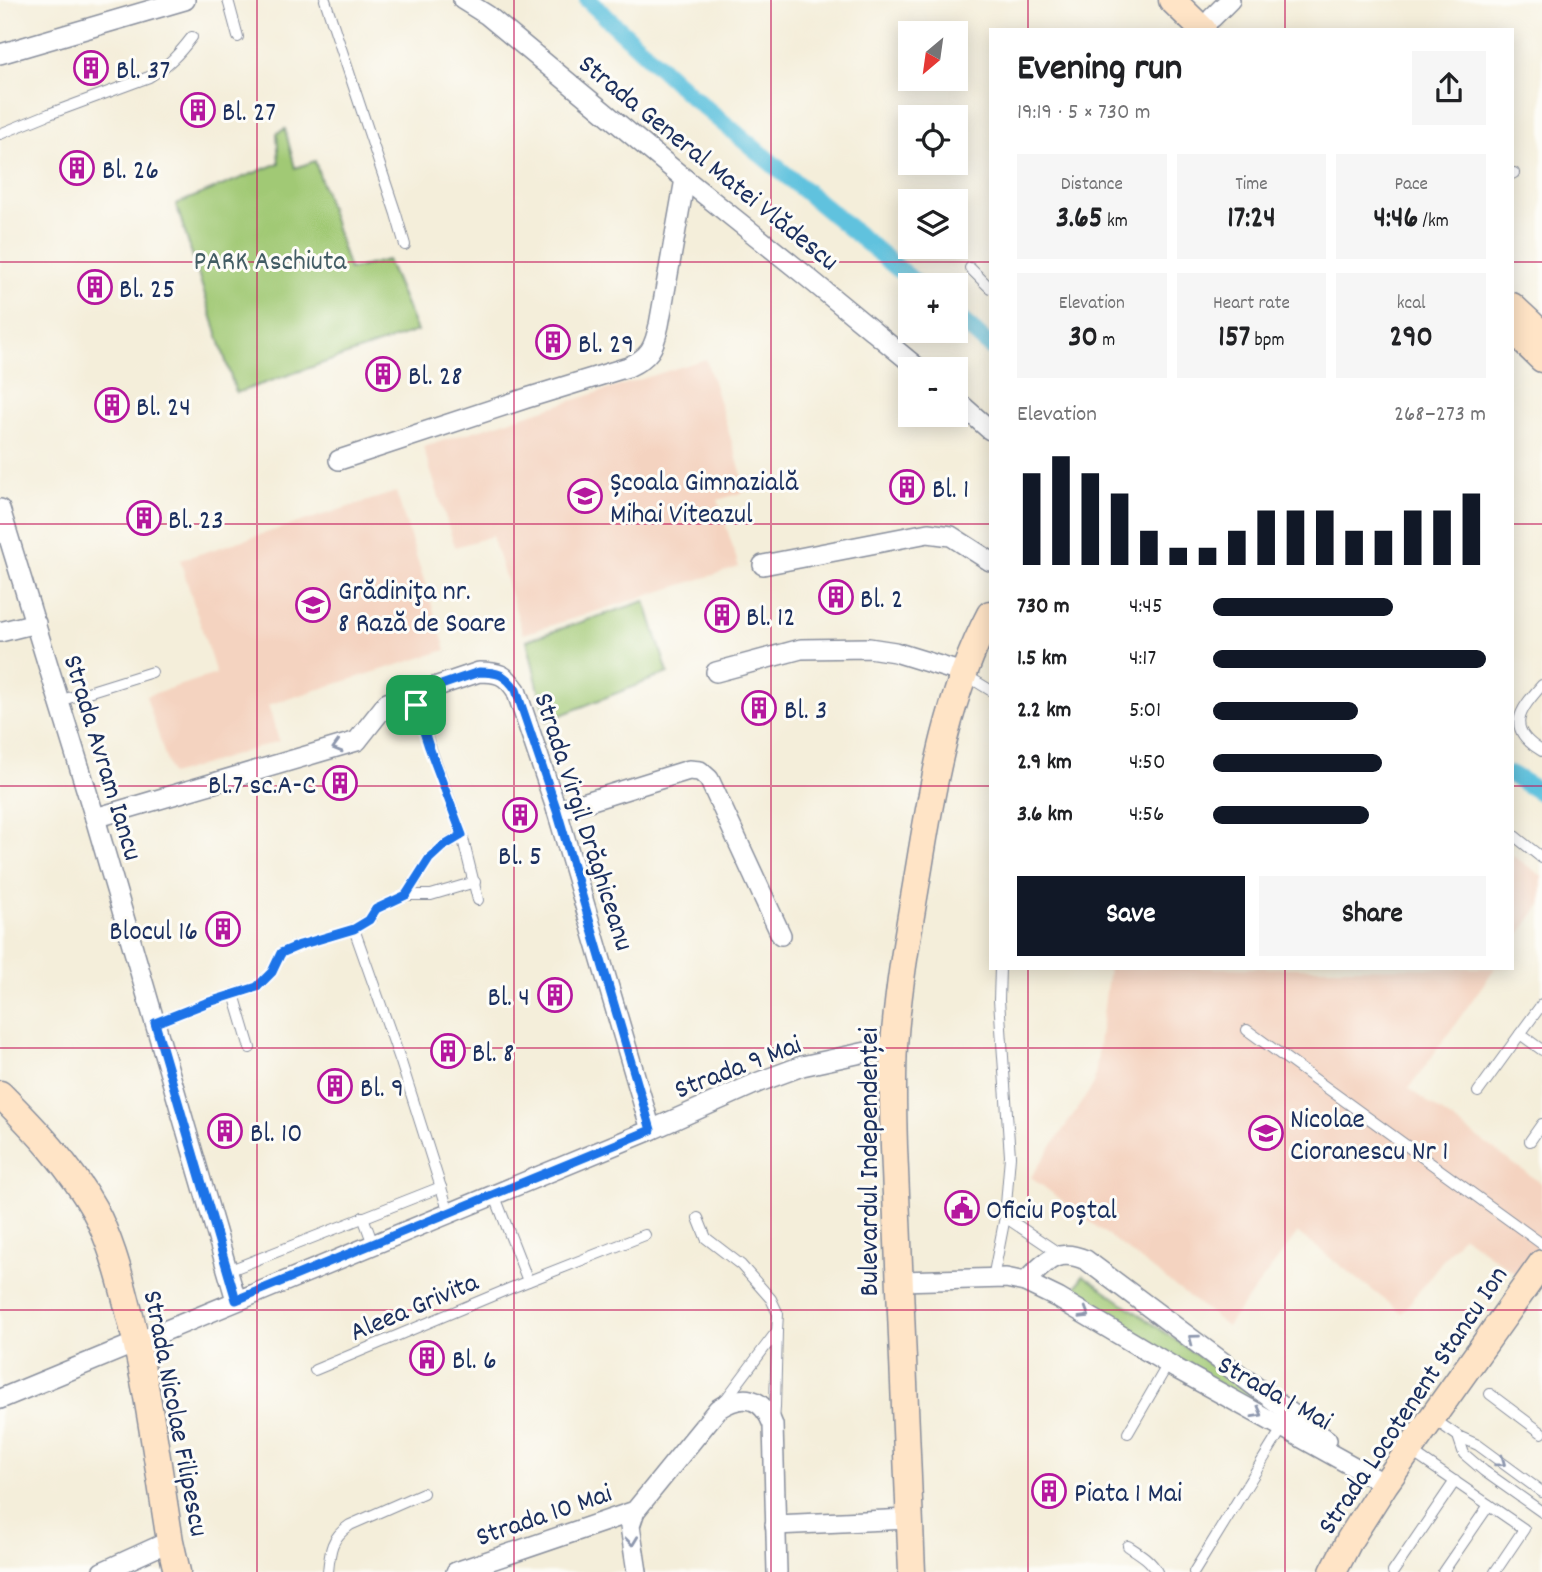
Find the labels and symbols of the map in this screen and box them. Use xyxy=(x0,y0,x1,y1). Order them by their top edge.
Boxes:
north arrow xyxy=(898,21,968,91)
street label: Strada General Matei Vlădescu xyxy=(568,47,846,283)
building icon: Bl. 37 xyxy=(72,49,110,87)
place label: Bl. 37 xyxy=(116,53,170,93)
building icon: Bl. 27 xyxy=(179,91,217,129)
place label: Bl. 27 xyxy=(222,95,276,135)
building icon: Bl. 26 xyxy=(58,149,96,187)
place label: Bl. 26 xyxy=(102,153,159,193)
park label: PARK Aschiuta xyxy=(194,244,347,284)
building icon: Bl. 25 xyxy=(76,268,114,306)
place label: Bl. 25 xyxy=(119,272,175,312)
building icon: Bl. 29 xyxy=(534,323,572,361)
place label: Bl. 29 xyxy=(578,327,634,367)
building icon: Bl. 28 xyxy=(364,355,402,393)
place label: Bl. 28 xyxy=(408,359,462,399)
building icon: Bl. 24 xyxy=(93,386,131,424)
place label: Bl. 24 xyxy=(136,390,191,430)
place label: Școala Gimnazială Mihai Viteazul xyxy=(610,465,799,537)
building icon: Bl. 1 xyxy=(888,468,926,506)
place label: Bl. 1 xyxy=(932,472,969,512)
school or university icon: Școala Gimnazială Mihai Viteazul xyxy=(566,477,604,515)
building icon: Bl. 23 xyxy=(125,499,163,537)
place label: Bl. 23 xyxy=(168,503,224,543)
place label: Grădiniţa nr. 8 Rază de Soare xyxy=(338,574,506,646)
building icon: Bl. 2 xyxy=(817,578,855,616)
place label: Bl. 2 xyxy=(860,582,903,622)
school or university icon: Grădiniţa nr. 8 Rază de Soare xyxy=(294,586,332,624)
building icon: Bl. 12 xyxy=(703,596,741,634)
place label: Bl. 12 xyxy=(746,600,795,640)
street label: Strada Avram Iancu xyxy=(50,651,150,866)
pin xyxy=(386,675,446,735)
street label: Strada Virgil Drăghiceanu xyxy=(521,688,642,957)
building icon: Bl. 3 xyxy=(740,689,778,727)
place label: Bl. 3 xyxy=(784,693,827,733)
one-way arrow xyxy=(331,738,343,753)
building icon: Bl.7 sc.A-C xyxy=(321,764,359,802)
place label: Bl.7 sc.A-C xyxy=(208,768,316,808)
building icon: Bl. 5 xyxy=(501,796,539,834)
place label: Bl. 5 xyxy=(498,839,542,879)
building icon: Blocul 16 xyxy=(204,910,242,948)
place label: Blocul 16 xyxy=(109,914,198,954)
building icon: Bl. 4 xyxy=(536,976,574,1014)
place label: Bl. 4 xyxy=(487,980,530,1020)
street label: Strada 9 Mai xyxy=(670,1027,808,1112)
street label: Bulevardul Independenței xyxy=(852,1027,892,1297)
building icon: Bl. 8 xyxy=(429,1032,467,1070)
place label: Bl. 8 xyxy=(472,1036,514,1076)
building icon: Bl. 9 xyxy=(316,1067,354,1105)
place label: Bl. 9 xyxy=(360,1071,404,1111)
place label: Nicolae Cioranescu Nr 1 xyxy=(1290,1102,1448,1174)
building icon: Bl. 10 xyxy=(206,1112,244,1150)
school or university icon: Nicolae Cioranescu Nr 1 xyxy=(1247,1114,1285,1152)
place label: Bl. 10 xyxy=(250,1116,302,1156)
public building icon: Oficiu Poștal xyxy=(943,1189,981,1227)
place label: Oficiu Poștal xyxy=(986,1193,1117,1233)
street label: Strada Locotenent Stancu Ion xyxy=(1310,1259,1520,1544)
street label: Aleea Grivita xyxy=(345,1264,486,1355)
street label: Strada Nicolae Filipescu xyxy=(130,1288,217,1540)
one-way arrow xyxy=(1078,1306,1091,1319)
one-way arrow xyxy=(1189,1335,1201,1348)
building icon: Bl. 6 xyxy=(408,1339,446,1377)
place label: Bl. 6 xyxy=(452,1343,497,1383)
street label: Strada 1 Mai xyxy=(1209,1347,1338,1443)
one-way arrow xyxy=(1251,1405,1263,1419)
one-way arrow xyxy=(1493,1454,1506,1467)
building icon: Piata 1 Mai xyxy=(1030,1472,1068,1510)
street label: Strada 10 Mai xyxy=(471,1476,618,1560)
place label: Piata 1 Mai xyxy=(1074,1476,1182,1516)
one-way arrow xyxy=(624,1536,639,1547)

